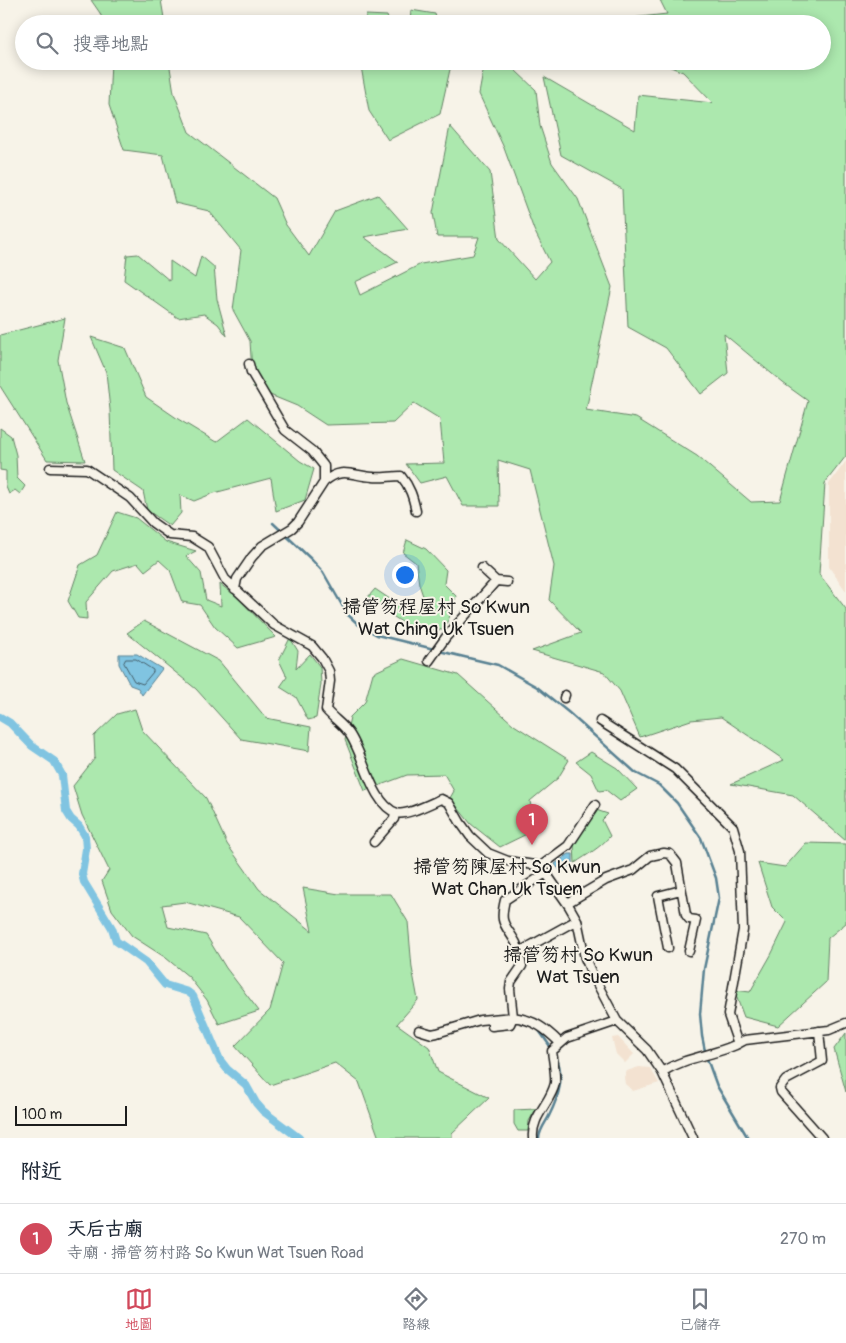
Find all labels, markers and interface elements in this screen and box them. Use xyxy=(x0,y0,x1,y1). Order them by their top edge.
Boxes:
search box xyxy=(15,15,831,70)
icon: search xyxy=(33,29,61,57)
text: 搜尋地點 xyxy=(73,32,149,56)
your location xyxy=(392,562,418,588)
district label: 掃管笏程屋村 So Kwun Wat Ching Uk Tsuen xyxy=(342,595,530,641)
pin: 1 xyxy=(516,804,548,845)
district label: 掃管笏陳屋村 So Kwun Wat Chan Uk Tsuen xyxy=(413,855,601,901)
district label: 掃管笏村 So Kwun Wat Tsuen xyxy=(503,943,653,989)
scale bar xyxy=(15,1103,128,1126)
text: 100 m xyxy=(22,1106,62,1123)
text: 附近 xyxy=(20,1158,62,1185)
text: 天后古廟 xyxy=(67,1217,143,1241)
text: 1 xyxy=(33,1229,39,1249)
text: 270 m xyxy=(780,1229,826,1249)
text: 寺廟 · 掃管笏村路 So Kwun Wat Tsuen Road xyxy=(67,1243,364,1263)
tab: 地圖 xyxy=(125,1285,153,1333)
tab: 路線 xyxy=(402,1285,430,1333)
tab: 已儲存 xyxy=(679,1285,721,1333)

